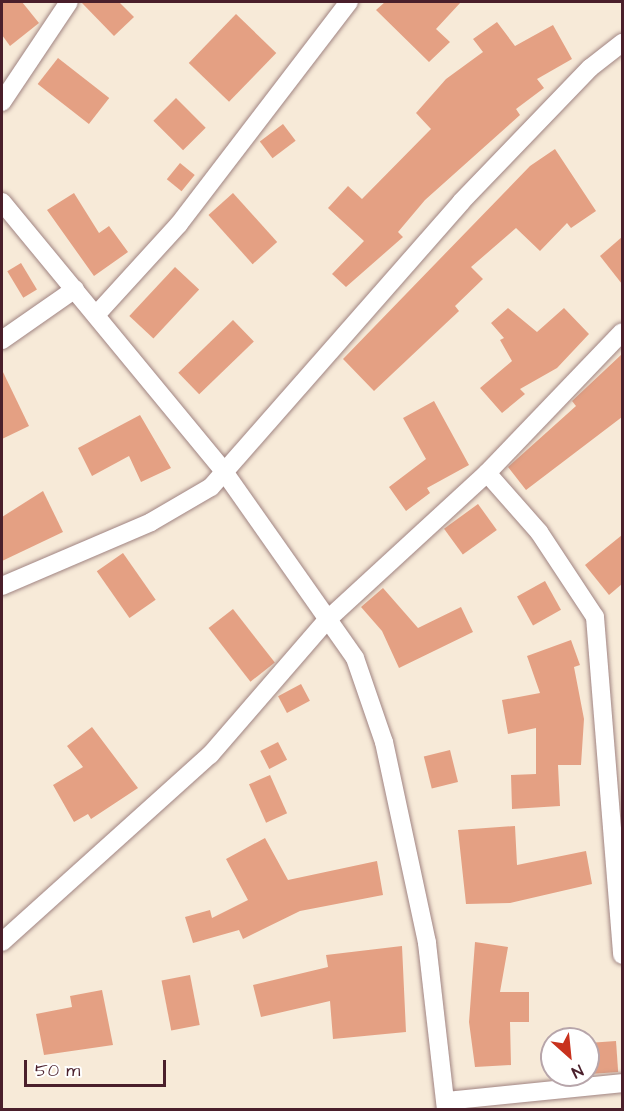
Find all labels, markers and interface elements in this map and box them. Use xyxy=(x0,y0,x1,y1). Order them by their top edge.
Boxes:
north arrow xyxy=(540,1027,600,1087)
scale bar xyxy=(27,1048,170,1086)
text: 50 m xyxy=(35,1058,80,1083)
text: N xyxy=(568,1059,587,1083)

